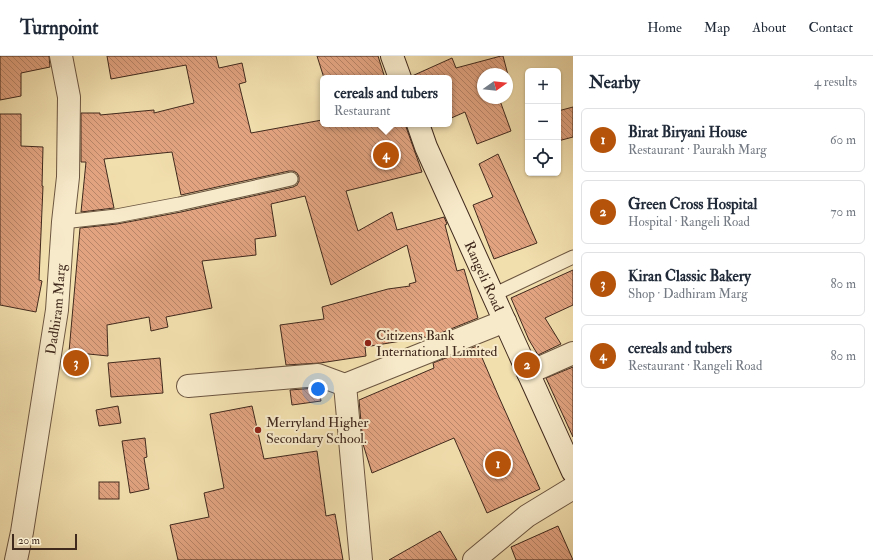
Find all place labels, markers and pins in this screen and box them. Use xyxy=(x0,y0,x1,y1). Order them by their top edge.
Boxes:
pin: 4 xyxy=(373,140,399,170)
place label: Citizens Bank International Limited xyxy=(376,327,498,360)
marker: Citizens Bank International Limited xyxy=(363,338,373,348)
pin: 3 xyxy=(63,348,89,378)
pin: 2 xyxy=(514,350,540,380)
place label: Merryland Higher Secondary School. xyxy=(266,414,369,448)
marker: Merryland Higher Secondary School. xyxy=(253,425,263,435)
pin: 1 xyxy=(485,449,511,479)

